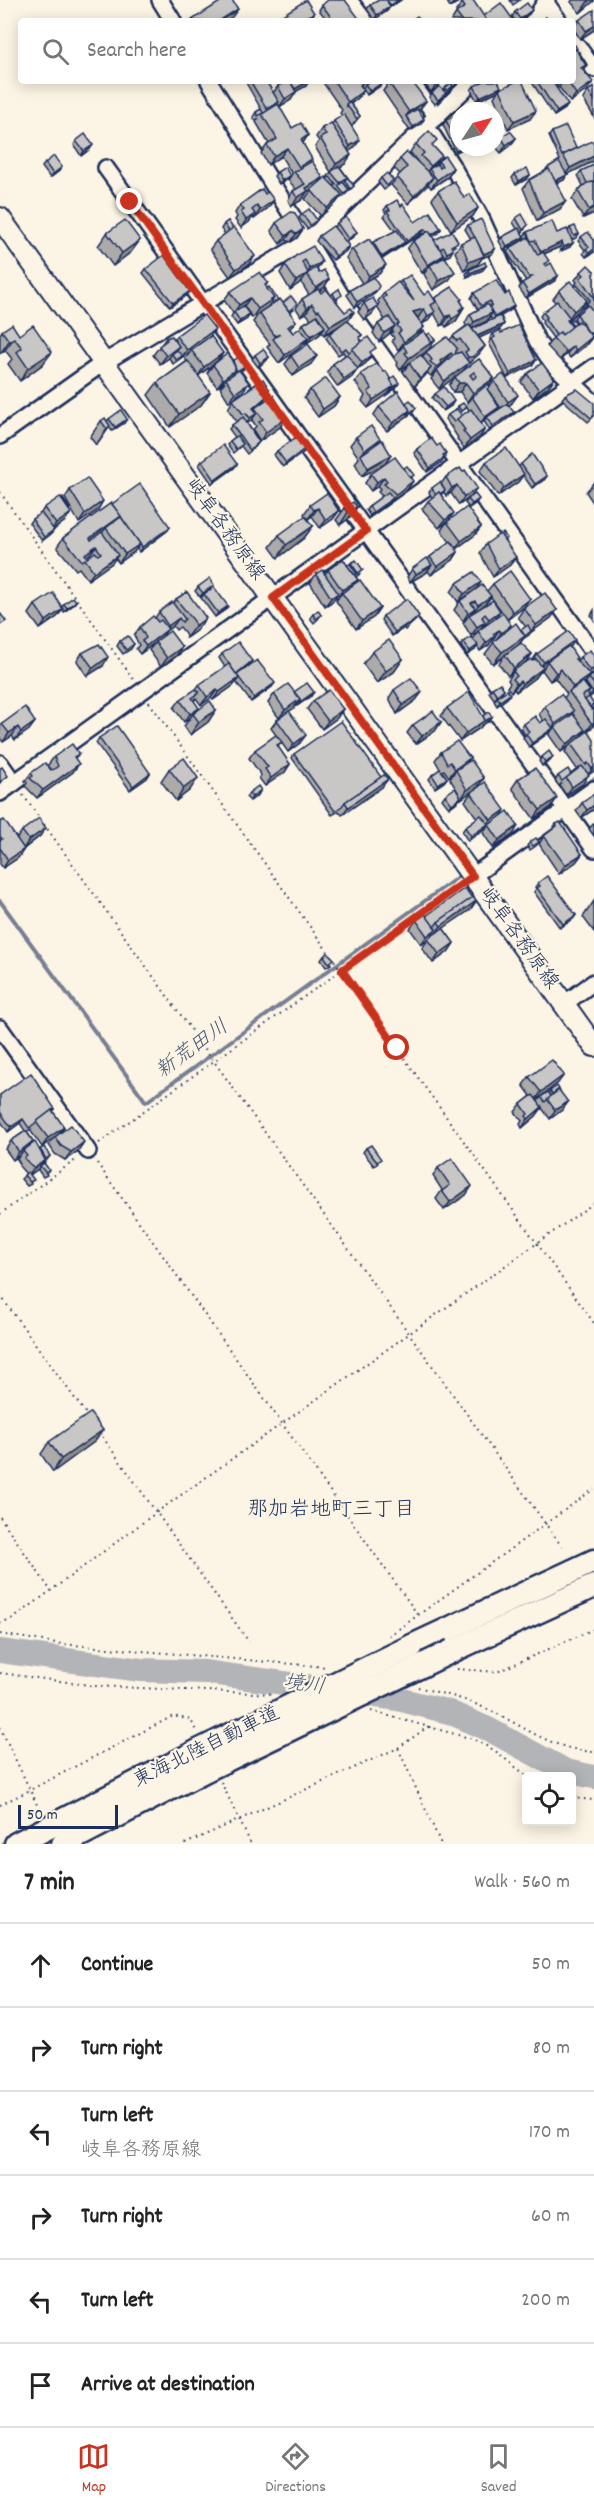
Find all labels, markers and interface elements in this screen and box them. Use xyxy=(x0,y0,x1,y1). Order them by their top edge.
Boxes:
search box xyxy=(18,18,576,84)
icon: search xyxy=(39,35,72,68)
text: Search here xyxy=(87,36,186,67)
north arrow xyxy=(450,102,504,156)
route end xyxy=(116,188,142,214)
street label: 岐阜各務原線 xyxy=(177,473,271,587)
street label: 岐阜各務原線 xyxy=(471,882,565,996)
water label: 新荒田川 xyxy=(150,1013,236,1087)
route start xyxy=(383,1034,409,1060)
district label: 那加岩地町三丁目 xyxy=(247,1496,415,1526)
water label: 境川 xyxy=(281,1668,327,1704)
street label: 東海北陸自動車道 xyxy=(129,1700,285,1796)
map controls xyxy=(522,1772,576,1826)
button: locate xyxy=(522,1772,576,1826)
scale bar xyxy=(18,1802,118,1830)
text: 50 m xyxy=(27,1804,58,1827)
text: 7 min xyxy=(24,1865,75,1902)
text: Walk · 560 m xyxy=(474,1869,570,1897)
icon: ahead xyxy=(24,1949,57,1982)
text: Continue xyxy=(81,1950,153,1981)
text: 50 m xyxy=(532,1951,570,1979)
icon: right xyxy=(24,2033,57,2066)
text: Turn right xyxy=(81,2034,163,2065)
text: 80 m xyxy=(533,2035,570,2063)
text: Turn left xyxy=(81,2101,153,2132)
icon: left xyxy=(24,2117,57,2150)
text: 170 m xyxy=(529,2119,570,2147)
text: 岐阜各務原線 xyxy=(81,2137,201,2165)
icon: right xyxy=(24,2201,57,2234)
text: Turn right xyxy=(81,2202,163,2233)
text: 60 m xyxy=(531,2203,570,2231)
icon: left xyxy=(24,2285,57,2318)
text: Turn left xyxy=(81,2286,153,2317)
text: 200 m xyxy=(521,2287,570,2315)
icon: arrive xyxy=(24,2369,57,2402)
text: Arrive at destination xyxy=(81,2370,255,2401)
tab: Map xyxy=(77,2440,110,2499)
tab: Directions xyxy=(265,2440,326,2499)
tab: Saved xyxy=(481,2440,517,2499)

